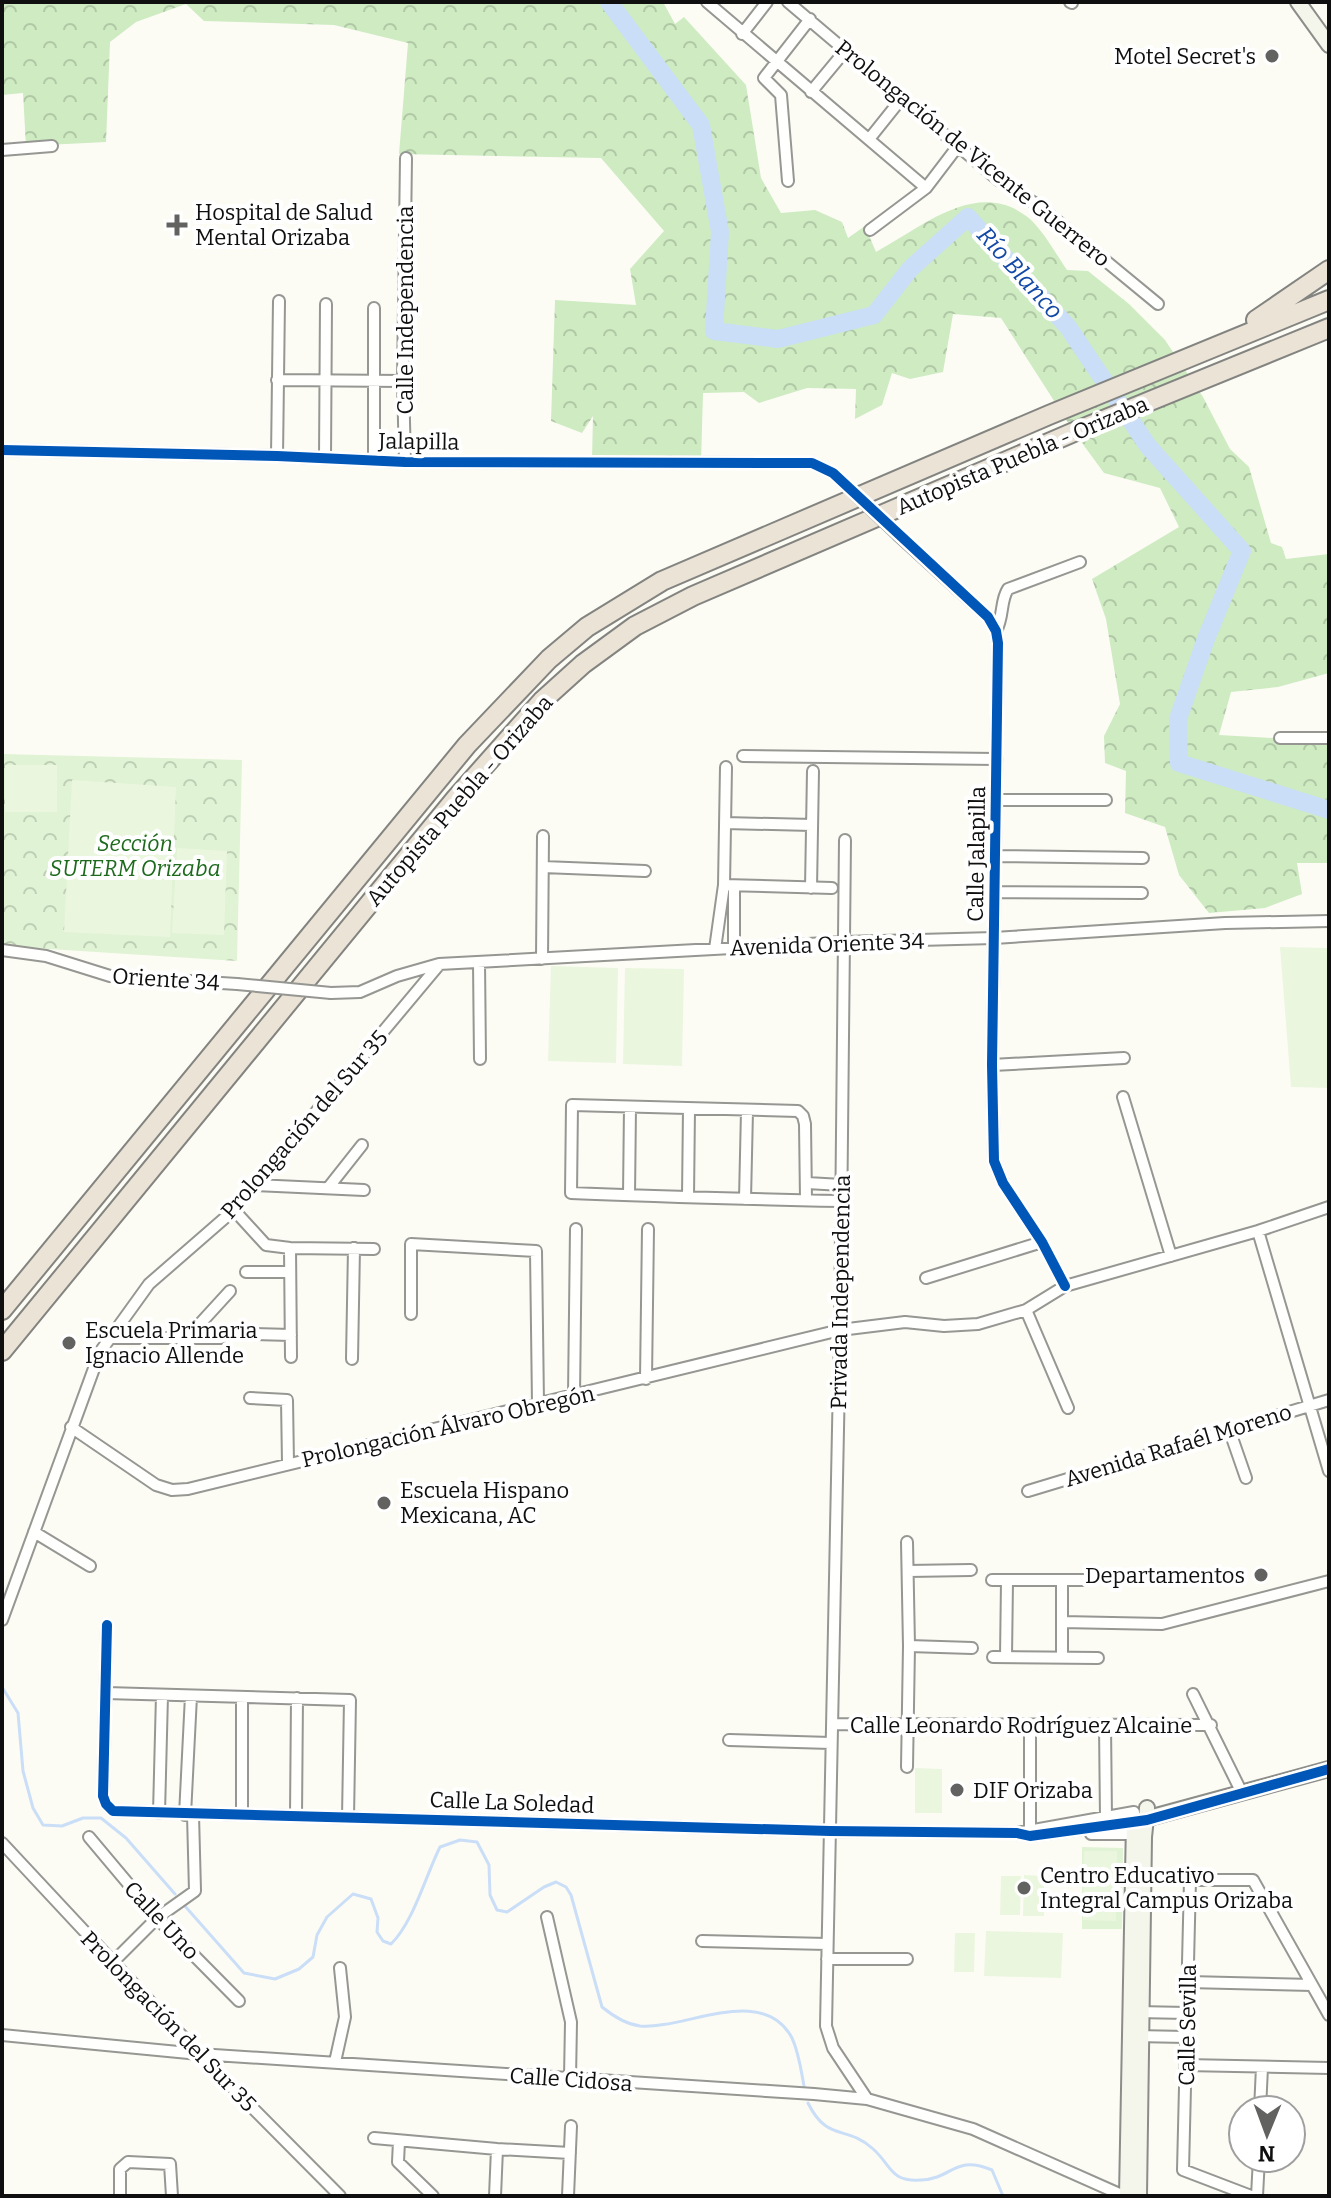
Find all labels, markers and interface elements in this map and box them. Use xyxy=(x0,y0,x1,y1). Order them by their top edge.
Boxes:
street label: Prolongación de Vicente Guerrero xyxy=(830,34,1115,273)
place label: Motel Secret's xyxy=(1114,43,1256,70)
marker: Motel Secret's xyxy=(1263,47,1281,65)
place label: Hospital de Salud Mental Orizaba xyxy=(195,199,373,251)
street label: Calle Independencia xyxy=(392,206,419,415)
marker: Hospital de Salud Mental Orizaba xyxy=(166,214,188,236)
water label: Río Blanco xyxy=(971,221,1069,325)
street label: Autopista Puebla - Orizaba xyxy=(892,390,1152,521)
street label: Jalapilla xyxy=(377,427,460,456)
street label: Autopista Puebla - Orizaba xyxy=(360,689,558,911)
street label: Calle Jalapilla xyxy=(962,786,991,922)
park label: Sección SUTERM Orizaba xyxy=(49,830,221,882)
street label: Avenida Oriente 34 xyxy=(729,928,925,961)
street label: Oriente 34 xyxy=(111,962,221,997)
street label: Prolongación del Sur 35 xyxy=(215,1025,394,1224)
street label: Privada Independencia xyxy=(825,1174,856,1410)
place label: Escuela Primaria Ignacio Allende xyxy=(85,1317,257,1369)
marker: Escuela Primaria Ignacio Allende xyxy=(60,1334,78,1352)
street label: Prolongación Álvaro Obregón xyxy=(299,1380,597,1473)
street label: Avenida Rafaél Moreno xyxy=(1062,1398,1295,1493)
place label: Escuela Hispano Mexicana, AC xyxy=(400,1477,569,1529)
marker: Escuela Hispano Mexicana, AC xyxy=(375,1494,393,1512)
place label: Departamentos xyxy=(1085,1562,1245,1589)
marker: Departamentos xyxy=(1252,1566,1270,1584)
street label: Calle Leonardo Rodríguez Alcaine xyxy=(850,1712,1192,1739)
place label: DIF Orizaba xyxy=(973,1777,1093,1804)
marker: DIF Orizaba xyxy=(948,1781,966,1799)
street label: Calle La Soledad xyxy=(429,1786,595,1819)
place label: Centro Educativo Integral Campus Orizaba xyxy=(1040,1862,1293,1914)
street label: Calle Uno xyxy=(118,1875,205,1965)
marker: Centro Educativo Integral Campus Orizaba xyxy=(1015,1879,1033,1897)
street label: Prolongación del Sur 35 xyxy=(75,1925,262,2117)
street label: Calle Sevilla xyxy=(1173,1964,1202,2086)
street label: Calle Cidosa xyxy=(509,2062,633,2097)
north arrow xyxy=(1227,2094,1307,2174)
text: N xyxy=(1258,2140,1275,2167)

